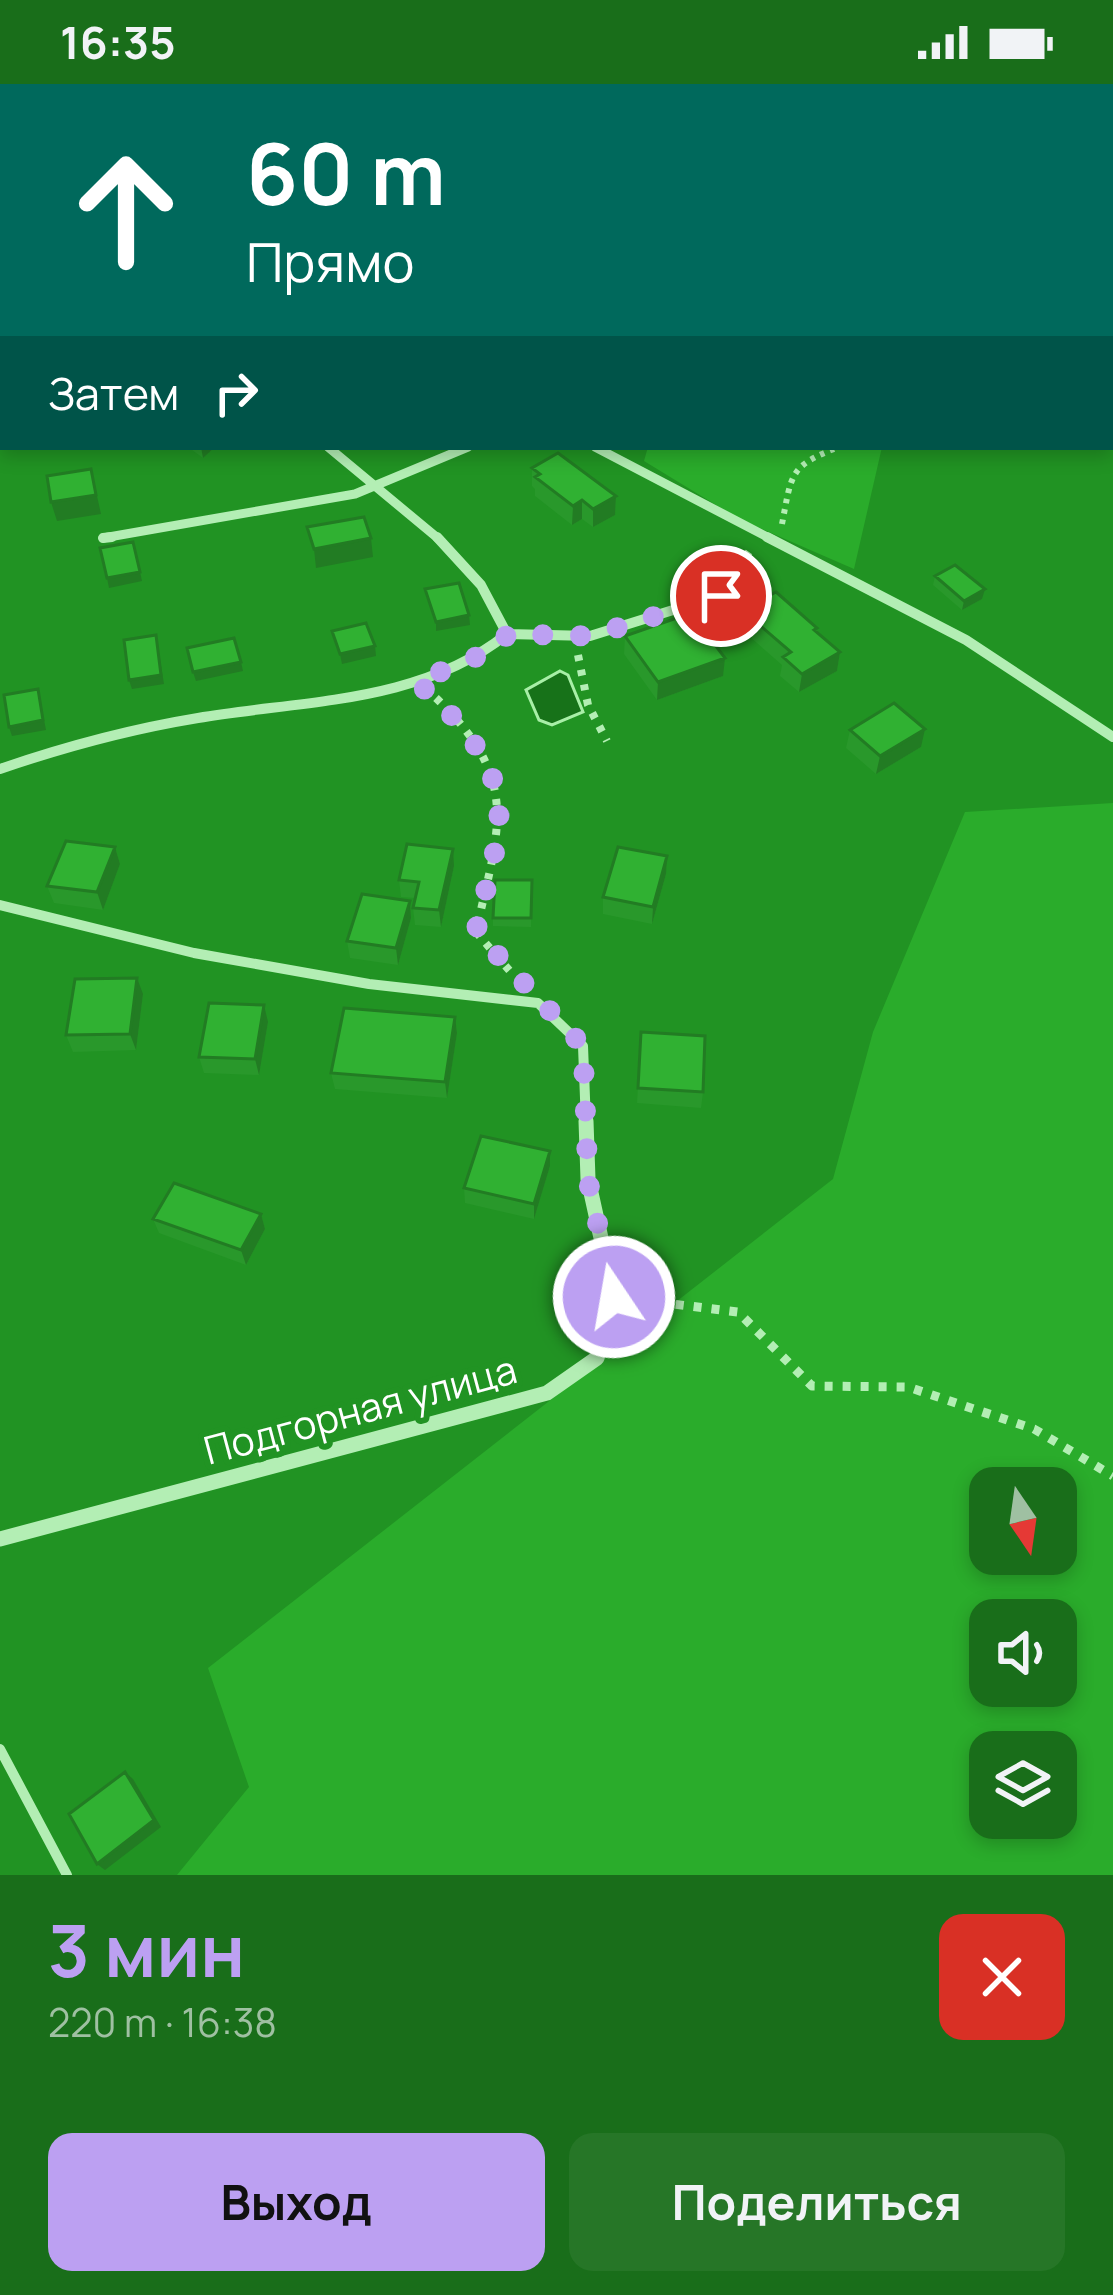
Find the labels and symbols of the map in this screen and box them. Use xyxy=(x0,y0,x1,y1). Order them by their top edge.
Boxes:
pin xyxy=(670,545,772,647)
position arrow xyxy=(551,1234,677,1360)
street label: Подгорная улица xyxy=(198,1341,522,1477)
north arrow xyxy=(969,1467,1077,1575)

